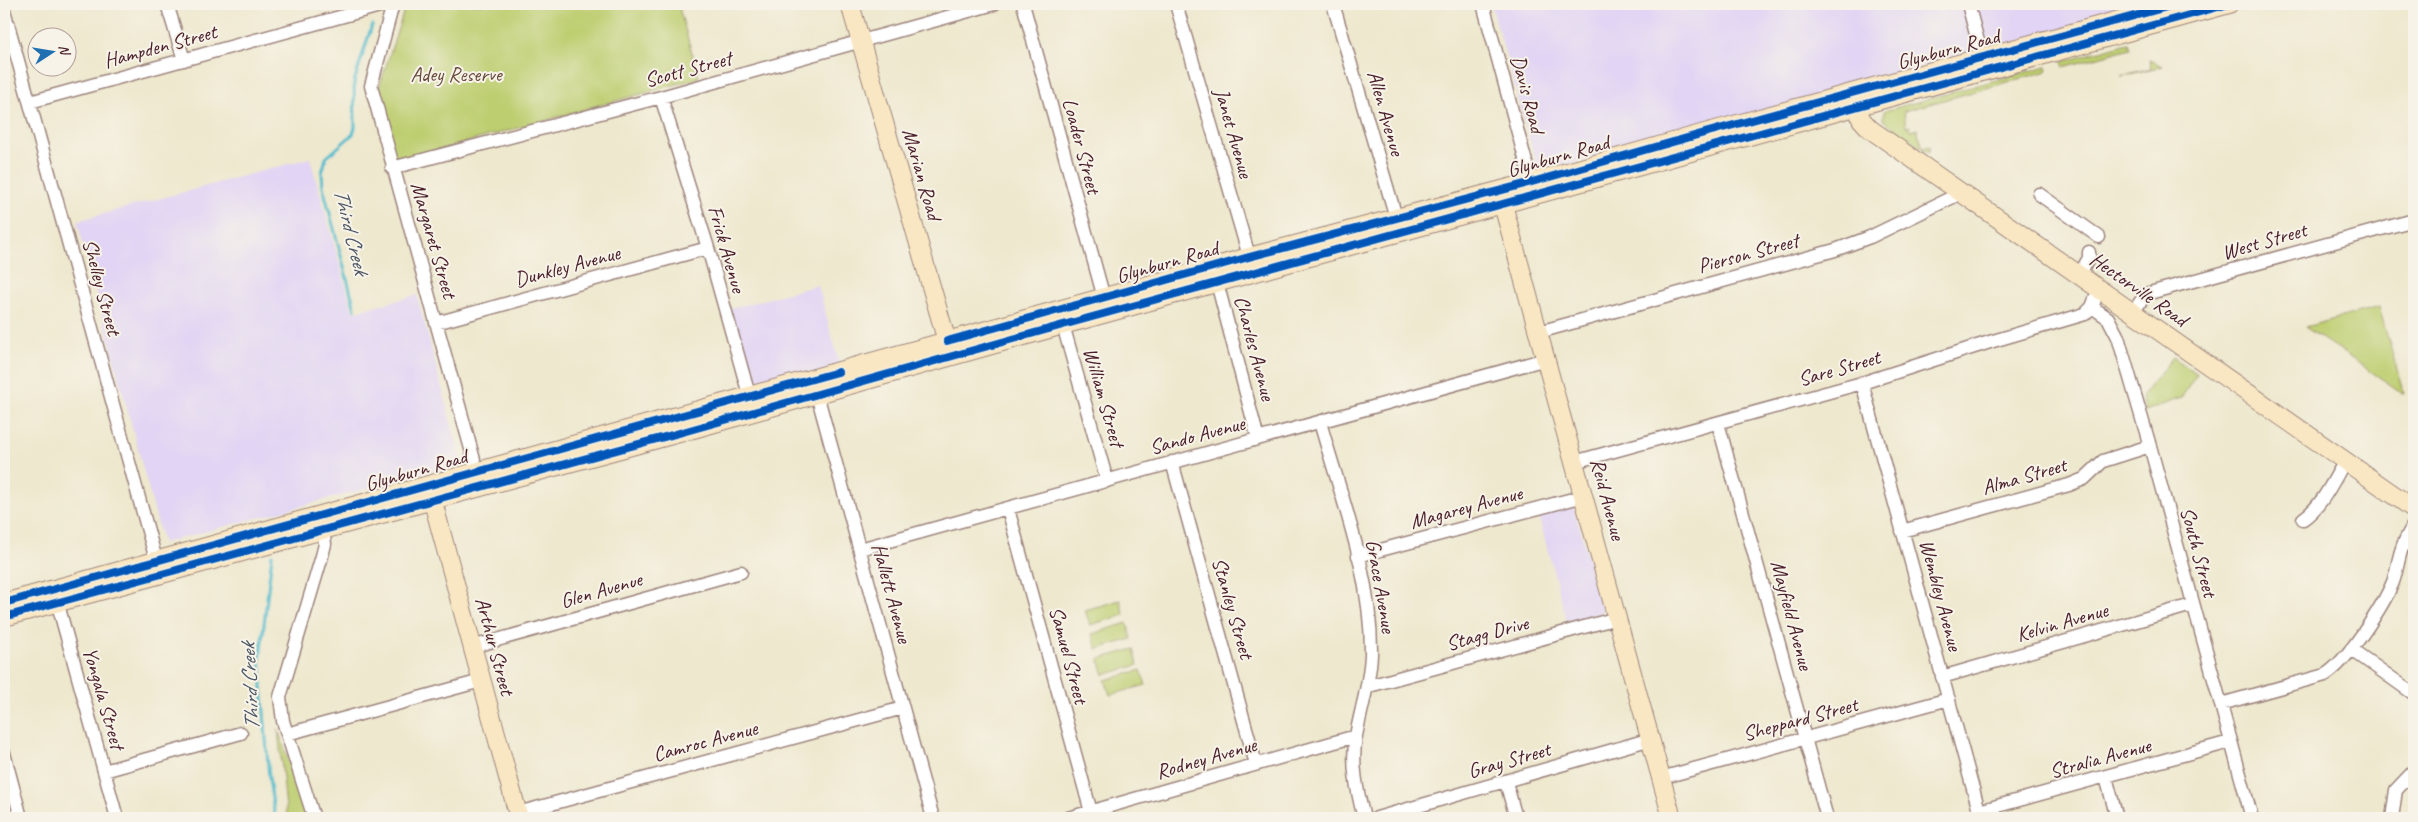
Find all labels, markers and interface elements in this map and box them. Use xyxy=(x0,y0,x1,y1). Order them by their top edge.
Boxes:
street label: Hampden Street xyxy=(101,18,221,74)
street label: Glynburn Road xyxy=(1894,22,2006,75)
north arrow xyxy=(28,28,78,78)
text: N xyxy=(55,43,74,58)
street label: Scott Street xyxy=(642,44,737,93)
street label: Davis Road xyxy=(1505,52,1552,138)
park label: Adey Reserve xyxy=(410,61,504,87)
street label: Allen Avenue xyxy=(1361,67,1411,161)
street label: Janet Avenue xyxy=(1209,84,1259,182)
street label: Loader Street xyxy=(1057,95,1108,199)
street label: Marian Road xyxy=(897,125,948,225)
street label: Glynburn Road xyxy=(1504,128,1616,183)
street label: Margaret Street xyxy=(405,179,464,303)
water label: Third Creek xyxy=(327,185,376,281)
street label: Frick Avenue xyxy=(702,202,752,298)
street label: West Street xyxy=(2219,216,2311,265)
street label: Pierson Street xyxy=(1695,226,1804,279)
street label: Glynburn Road xyxy=(1113,234,1225,289)
street label: Shelley Street xyxy=(77,236,128,340)
street label: Dunkley Avenue xyxy=(511,239,624,293)
street label: Hectorville Road xyxy=(2085,246,2196,334)
street label: Charles Avenue xyxy=(1229,293,1282,404)
street label: Sare Street xyxy=(1795,343,1885,392)
street label: William Street xyxy=(1077,344,1131,452)
street label: Sando Avenue xyxy=(1147,410,1249,460)
street label: Glynburn Road xyxy=(362,442,474,497)
street label: Alma Street xyxy=(1979,451,2071,500)
street label: Reid Avenue xyxy=(1585,455,1632,544)
street label: Magarey Avenue xyxy=(1407,479,1526,534)
street label: South Street xyxy=(2175,504,2224,602)
street label: Grace Avenue xyxy=(1360,537,1402,636)
street label: Wembley Avenue xyxy=(1914,537,1969,655)
street label: Hallett Avenue xyxy=(866,540,918,647)
street label: Stanley Street xyxy=(1206,554,1260,664)
street label: Mayfield Avenue xyxy=(1765,557,1819,674)
street label: Glen Avenue xyxy=(557,565,647,614)
street label: Arthur Street xyxy=(469,594,521,700)
street label: Kelvin Avenue xyxy=(2013,596,2112,647)
street label: Samuel Street xyxy=(1044,604,1095,708)
street label: Stagg Drive xyxy=(1443,609,1532,656)
water label: Third Creek xyxy=(234,639,266,731)
street label: Yongala Street xyxy=(77,644,132,755)
street label: Sheppard Street xyxy=(1740,691,1862,747)
street label: Camroc Avenue xyxy=(650,714,761,767)
street label: Rodney Avenue xyxy=(1153,731,1260,785)
street label: Stralia Avenue xyxy=(2047,732,2155,784)
street label: Gray Street xyxy=(1465,735,1555,784)

